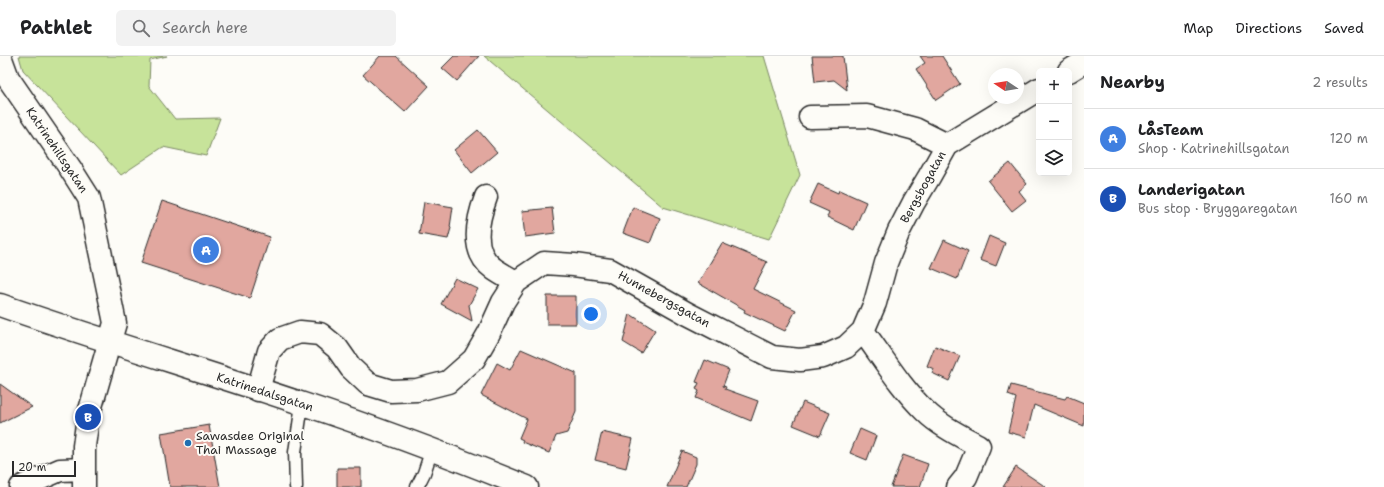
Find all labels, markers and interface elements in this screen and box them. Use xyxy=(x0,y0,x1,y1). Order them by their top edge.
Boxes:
search box xyxy=(116,10,396,46)
text: Pathlet xyxy=(20,15,92,40)
icon: search xyxy=(130,17,152,39)
text: Search here xyxy=(162,18,248,38)
text: Map xyxy=(1184,19,1214,37)
text: Directions xyxy=(1236,19,1302,37)
text: Saved xyxy=(1324,19,1364,37)
north arrow xyxy=(988,68,1024,104)
map controls xyxy=(1036,68,1072,176)
button: + xyxy=(1036,68,1072,104)
text: Nearby xyxy=(1100,71,1165,93)
text: 2 results xyxy=(1312,74,1368,91)
street label: Katrinehillsgatan xyxy=(22,104,92,196)
button: − xyxy=(1036,104,1072,140)
text: LåsTeam xyxy=(1138,120,1204,140)
text: A xyxy=(1108,130,1118,147)
text: 120 m xyxy=(1330,130,1368,147)
button: layers xyxy=(1036,140,1072,176)
text: Shop · Katrinehillsgatan xyxy=(1138,140,1289,157)
street label: Bergsbogatan xyxy=(897,148,949,226)
text: Landerigatan xyxy=(1138,180,1245,200)
text: B xyxy=(1109,190,1117,207)
text: 160 m xyxy=(1330,190,1368,207)
text: Bus stop · Bryggaregatan xyxy=(1138,200,1297,217)
pin: A xyxy=(193,235,219,265)
street label: Hunnebergsgatan xyxy=(615,267,713,331)
your location xyxy=(581,304,601,324)
street label: Katrinedalsgatan xyxy=(214,369,316,415)
pin: B xyxy=(75,402,101,432)
place label: Sawasdee Original Thai Massage xyxy=(196,428,304,458)
marker: Sawasdee Original Thai Massage xyxy=(183,438,193,448)
scale bar xyxy=(12,459,76,478)
text: 20 m xyxy=(18,460,46,475)

